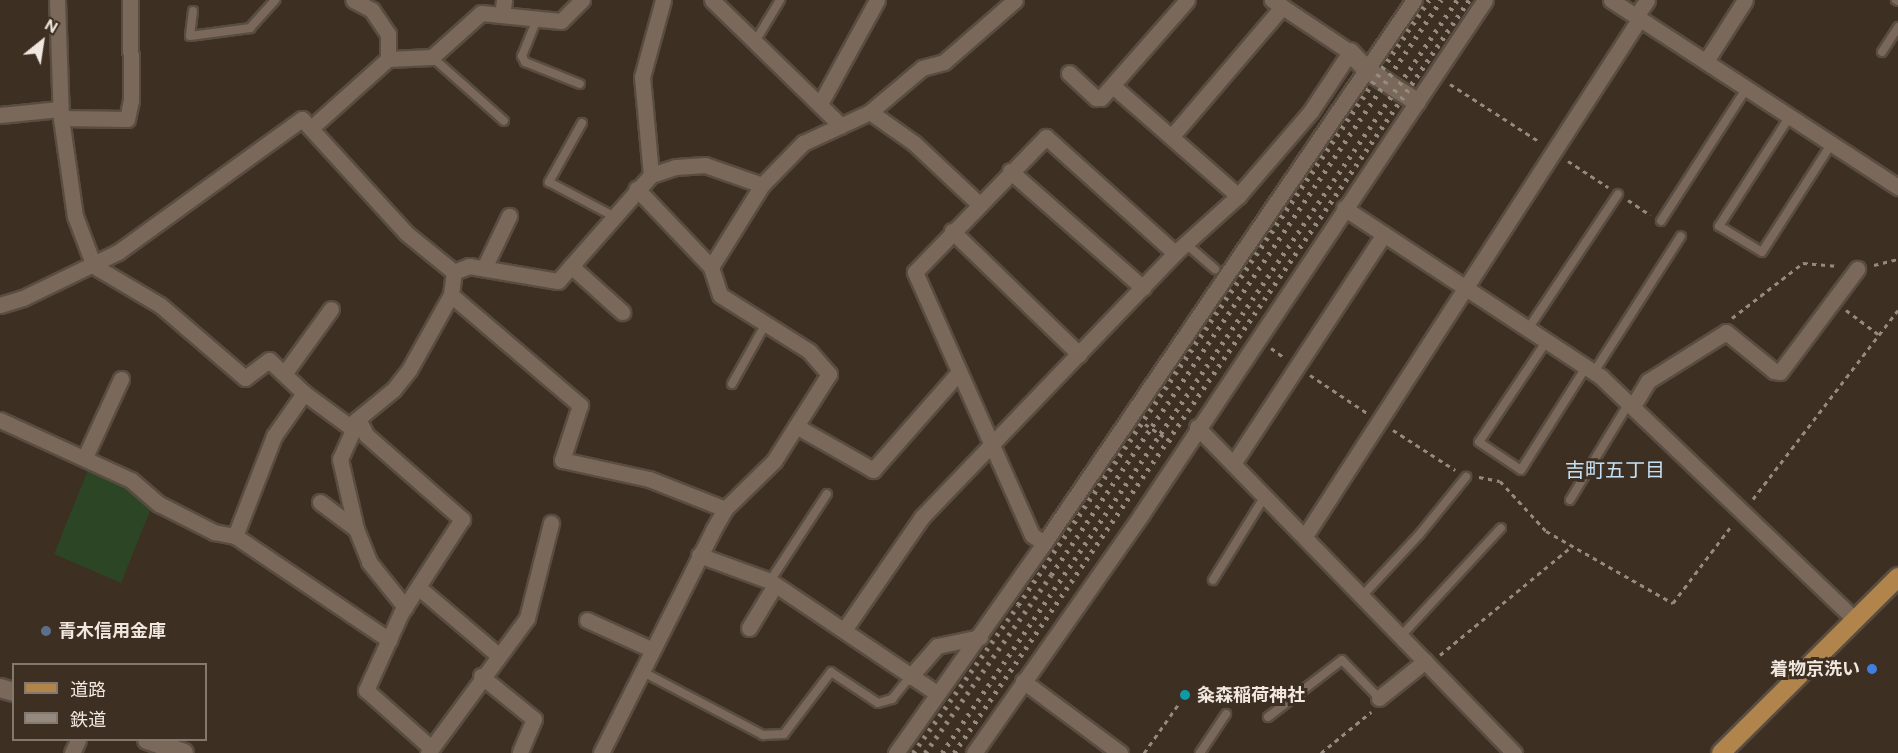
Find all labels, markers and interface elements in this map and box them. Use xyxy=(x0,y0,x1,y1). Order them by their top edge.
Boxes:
north arrow xyxy=(12,12,72,72)
text: N xyxy=(41,14,62,38)
district label: 吉町五丁目 xyxy=(1565,458,1665,482)
place label: 青木信用金庫 xyxy=(58,620,166,642)
marker: 青木信用金庫 xyxy=(39,624,53,638)
place label: 着物京洗い xyxy=(1770,658,1860,680)
marker: 着物京洗い xyxy=(1865,662,1879,676)
legend xyxy=(12,663,207,741)
text: 道路 xyxy=(70,678,106,702)
place label: 粂森稲荷神社 xyxy=(1197,684,1305,706)
marker: 粂森稲荷神社 xyxy=(1178,688,1192,702)
text: 鉄道 xyxy=(70,708,106,732)

